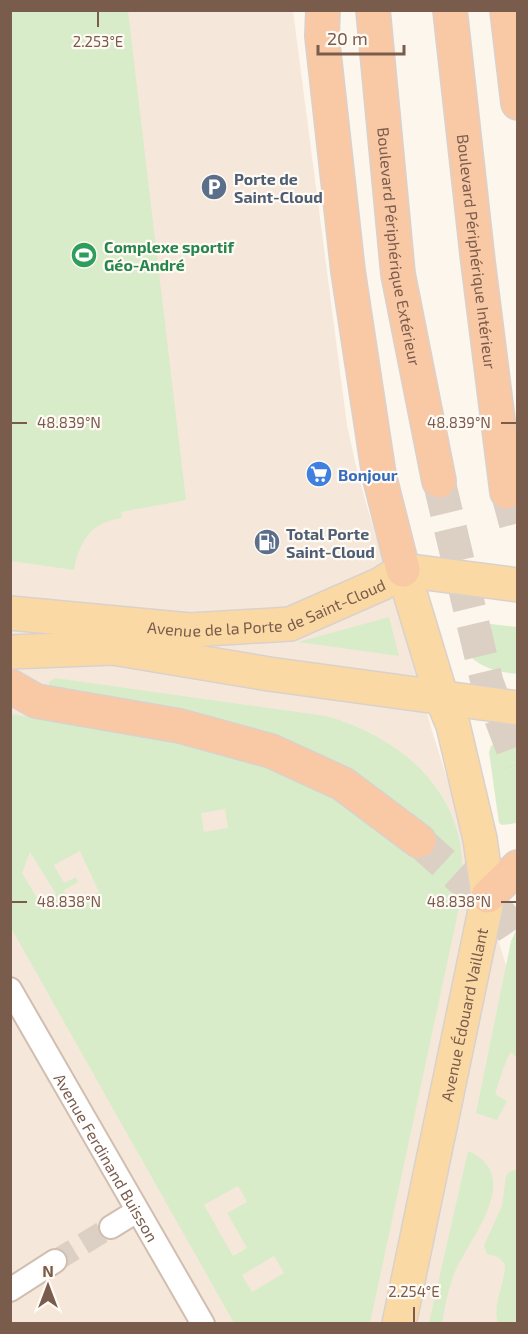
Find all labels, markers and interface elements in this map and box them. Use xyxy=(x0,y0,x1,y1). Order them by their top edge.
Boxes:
scale bar xyxy=(318,18,404,56)
text: 20 m xyxy=(327,27,368,49)
text: 2.253°E xyxy=(73,32,123,50)
street label: Boulevard Périphérique Extérieur xyxy=(375,126,426,368)
street label: Boulevard Périphérique Intérieur xyxy=(454,133,501,371)
place label: Porte de Saint-Cloud xyxy=(234,169,323,206)
parking icon: Porte de Saint-Cloud xyxy=(199,172,229,202)
place label: Complexe sportif Géo-André xyxy=(104,237,234,274)
sports icon: Complexe sportif Géo-André xyxy=(69,240,99,270)
text: 48.839°N xyxy=(37,413,101,431)
text: 48.839°N xyxy=(427,413,491,431)
supermarket icon: Bonjour xyxy=(304,459,334,489)
place label: Bonjour xyxy=(338,465,398,484)
place label: Total Porte Saint-Cloud xyxy=(286,524,375,561)
fuel station icon: Total Porte Saint-Cloud xyxy=(252,527,282,557)
street label: Avenue de la Porte de Saint-Cloud xyxy=(147,574,388,640)
text: 48.838°N xyxy=(37,892,101,910)
text: 48.838°N xyxy=(427,892,491,910)
street label: Avenue Édouard Vaillant xyxy=(436,926,491,1103)
street label: Avenue Ferdinand Buisson xyxy=(51,1069,163,1245)
north arrow xyxy=(18,1256,78,1316)
text: N xyxy=(42,1261,54,1280)
text: 2.254°E xyxy=(388,1282,440,1300)

